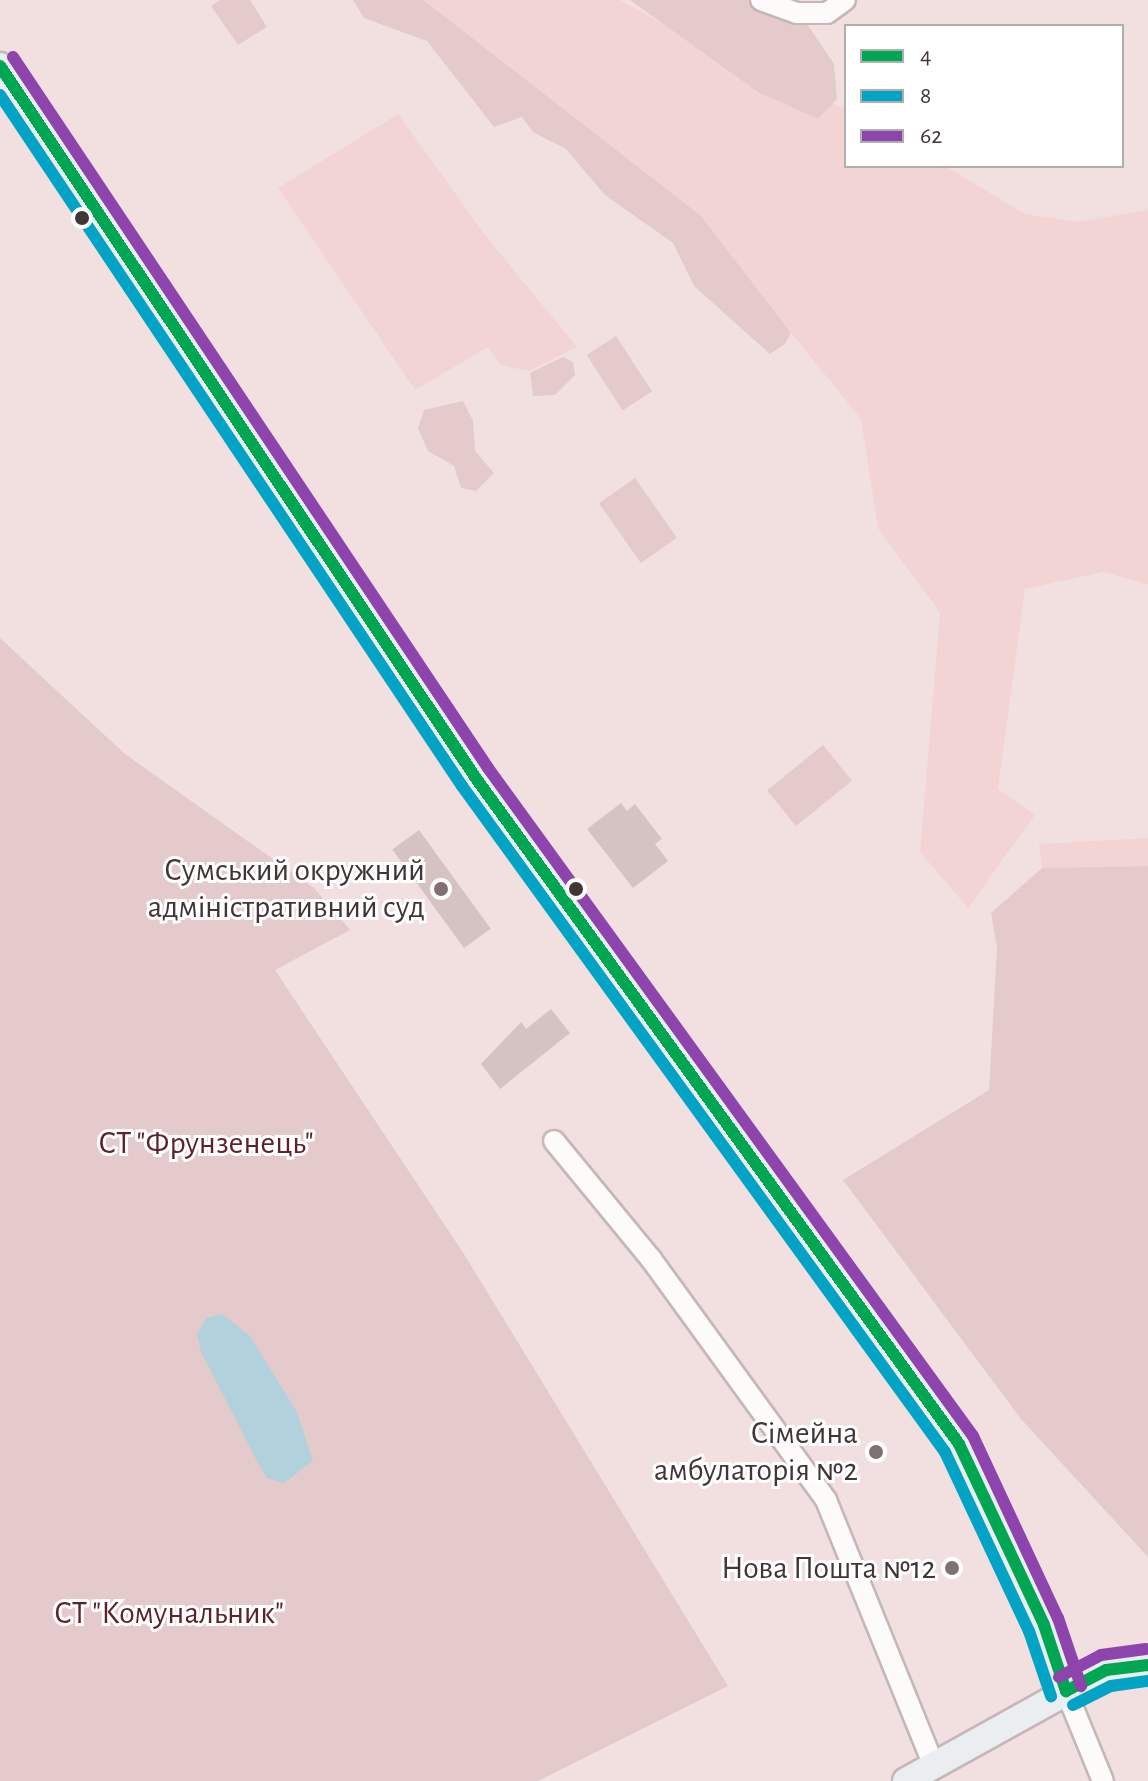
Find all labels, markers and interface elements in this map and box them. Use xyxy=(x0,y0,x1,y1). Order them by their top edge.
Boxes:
legend xyxy=(844,24,1124,168)
text: 4 xyxy=(920,44,932,68)
text: 8 xyxy=(920,84,931,108)
text: 62 xyxy=(920,124,942,148)
unlabelled marker xyxy=(74,210,90,226)
place label: Сумський окружний адміністративний суд xyxy=(148,852,425,927)
marker: Сумський окружний адміністративний суд xyxy=(432,880,450,898)
unlabelled marker xyxy=(568,881,584,897)
park label: СТ "Фрунзенець" xyxy=(98,1124,314,1162)
place label: Сімейна амбулаторія №2 xyxy=(654,1415,858,1490)
marker: Сімейна амбулаторія №2 xyxy=(865,1441,887,1463)
place label: Нова Пошта №12 xyxy=(721,1549,936,1587)
marker: Нова Пошта №12 xyxy=(943,1559,961,1577)
park label: СТ "Комунальник" xyxy=(54,1594,284,1632)

